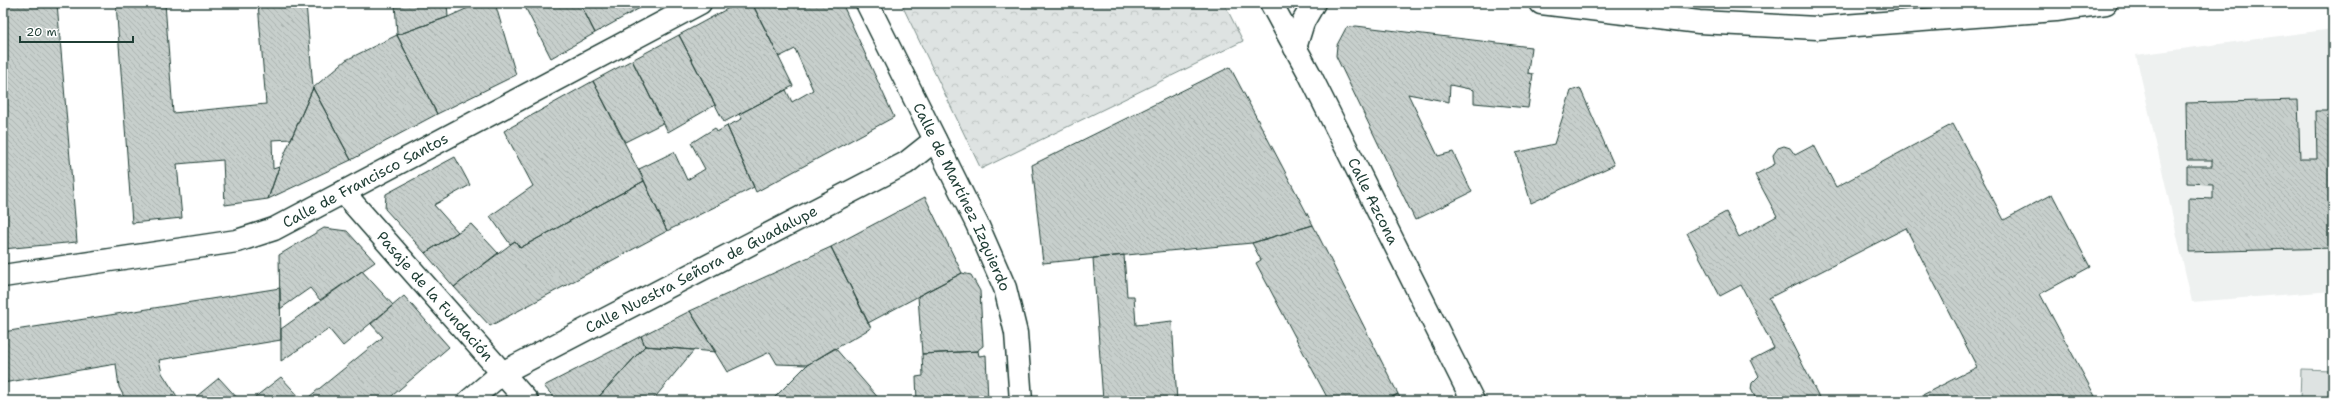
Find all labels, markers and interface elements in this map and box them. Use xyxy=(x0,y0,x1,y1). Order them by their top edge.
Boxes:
scale bar xyxy=(20,18,133,44)
text: 20 m xyxy=(26,24,57,40)
street label: Calle de Martínez Izquierdo xyxy=(908,99,1015,294)
street label: Calle de Francisco Santos xyxy=(279,128,452,233)
street label: Calle Azcona xyxy=(1343,154,1404,249)
street label: Calle Nuestra Señora de Guadalupe xyxy=(582,201,821,338)
street label: Pasaje de la Fundación xyxy=(372,227,498,366)

